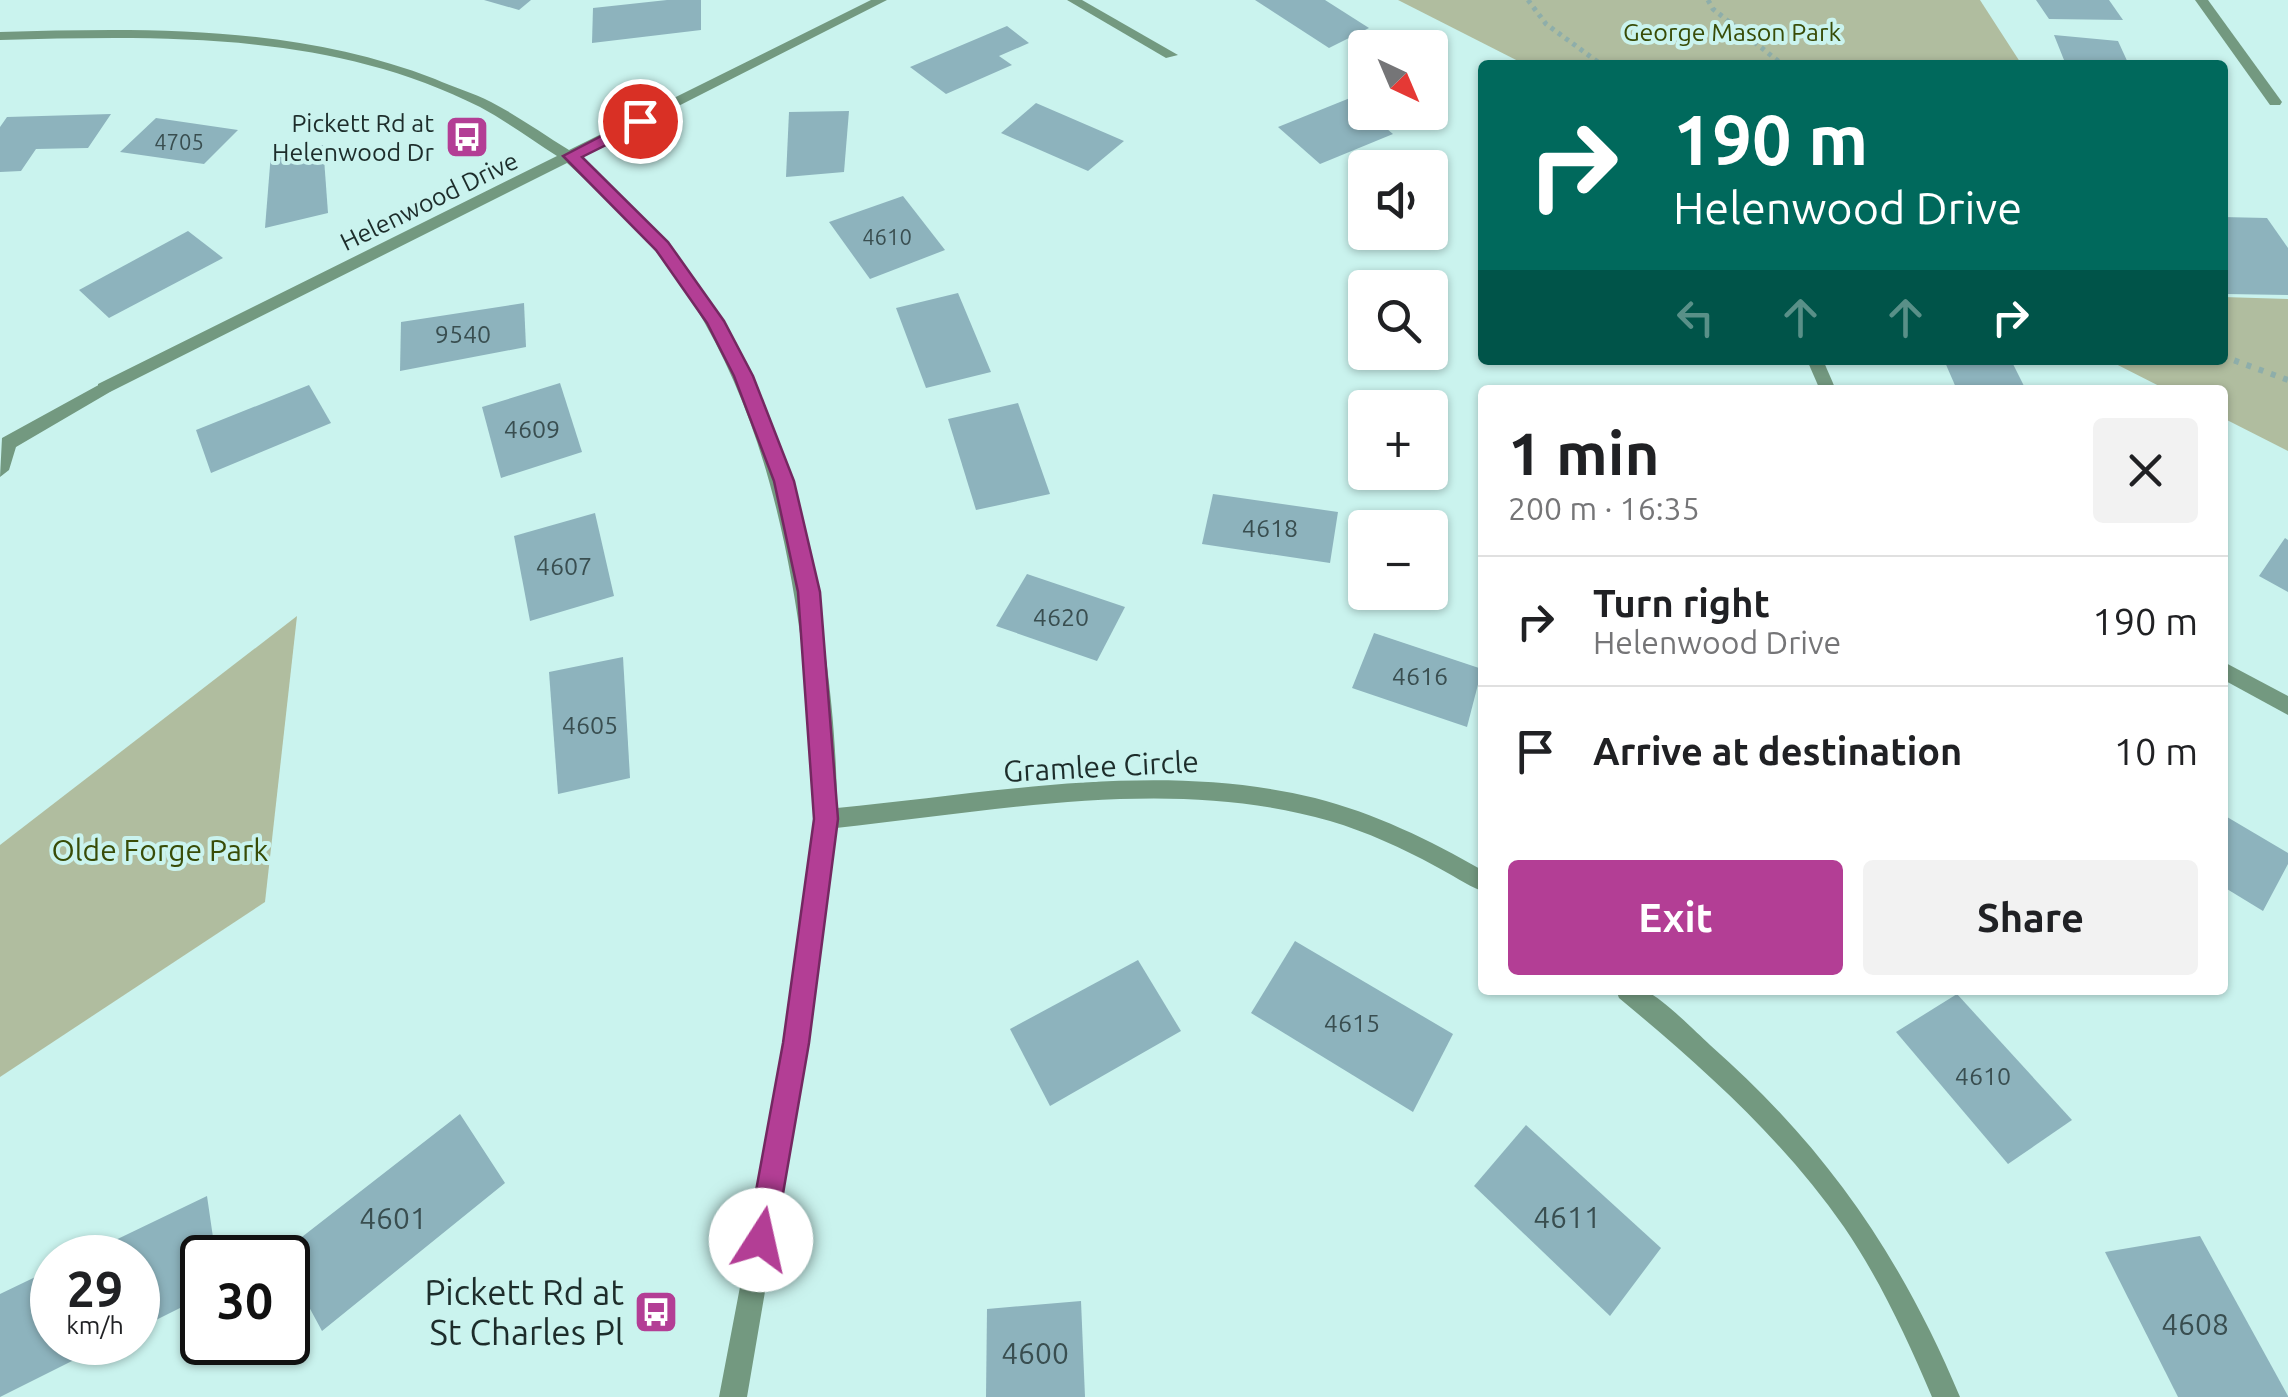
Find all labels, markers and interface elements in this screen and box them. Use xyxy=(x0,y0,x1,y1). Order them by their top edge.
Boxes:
park label: George Mason Park xyxy=(1623,18,1841,46)
north arrow xyxy=(1348,30,1448,130)
map controls xyxy=(1348,30,1448,610)
pin xyxy=(598,79,683,164)
icon: arrive xyxy=(613,94,668,149)
icon: right xyxy=(1508,100,1638,230)
text: 190 m xyxy=(1673,100,1868,178)
place label: Pickett Rd at Helenwood Dr xyxy=(272,109,435,166)
bus stop icon: Pickett Rd at Helenwood Dr xyxy=(444,114,490,160)
house number: 4705 xyxy=(154,129,204,154)
street label: Helenwood Drive xyxy=(336,146,522,256)
button: sound xyxy=(1348,150,1448,250)
text: Helenwood Drive xyxy=(1673,182,2022,233)
house number: 4610 xyxy=(862,224,912,249)
button: search xyxy=(1348,270,1448,370)
icon: left xyxy=(1668,290,1723,345)
icon: ahead xyxy=(1773,290,1828,345)
icon: ahead xyxy=(1878,290,1933,345)
icon: right xyxy=(1983,290,2038,345)
house number: 9540 xyxy=(435,320,491,348)
button: + xyxy=(1348,390,1448,490)
house number: 4609 xyxy=(504,415,560,443)
button: close xyxy=(2093,418,2198,523)
text: 1 min xyxy=(1508,419,1660,486)
text: 200 m · 16:35 xyxy=(1508,490,1700,526)
button: − xyxy=(1348,510,1448,610)
house number: 4618 xyxy=(1242,514,1298,542)
house number: 4607 xyxy=(536,552,592,580)
text: Turn right xyxy=(1593,582,1770,624)
icon: right xyxy=(1508,594,1563,649)
text: 190 m xyxy=(2092,600,2198,642)
house number: 4620 xyxy=(1033,603,1089,631)
text: Helenwood Drive xyxy=(1593,624,1841,660)
house number: 4616 xyxy=(1392,662,1448,690)
house number: 4605 xyxy=(562,711,618,739)
icon: arrive xyxy=(1508,724,1563,779)
text: Arrive at destination xyxy=(1593,730,1962,772)
text: 10 m xyxy=(2114,730,2198,772)
street label: Gramlee Circle xyxy=(1002,744,1200,788)
park label: Olde Forge Park xyxy=(51,833,269,867)
button: Exit xyxy=(1508,860,1843,975)
button: Share xyxy=(1863,860,2198,975)
house number: 4615 xyxy=(1324,1009,1380,1037)
house number: 4610 xyxy=(1955,1062,2011,1090)
position arrow xyxy=(709,1188,813,1292)
house number: 4611 xyxy=(1533,1200,1601,1234)
house number: 4601 xyxy=(359,1201,427,1235)
speed limit sign: 30 xyxy=(180,1235,310,1365)
text: 29 xyxy=(67,1260,123,1316)
place label: Pickett Rd at St Charles Pl xyxy=(424,1272,624,1352)
bus stop icon: Pickett Rd at St Charles Pl xyxy=(633,1289,679,1335)
house number: 4608 xyxy=(2161,1307,2229,1341)
text: km/h xyxy=(66,1311,124,1339)
house number: 4600 xyxy=(1001,1336,1069,1370)

